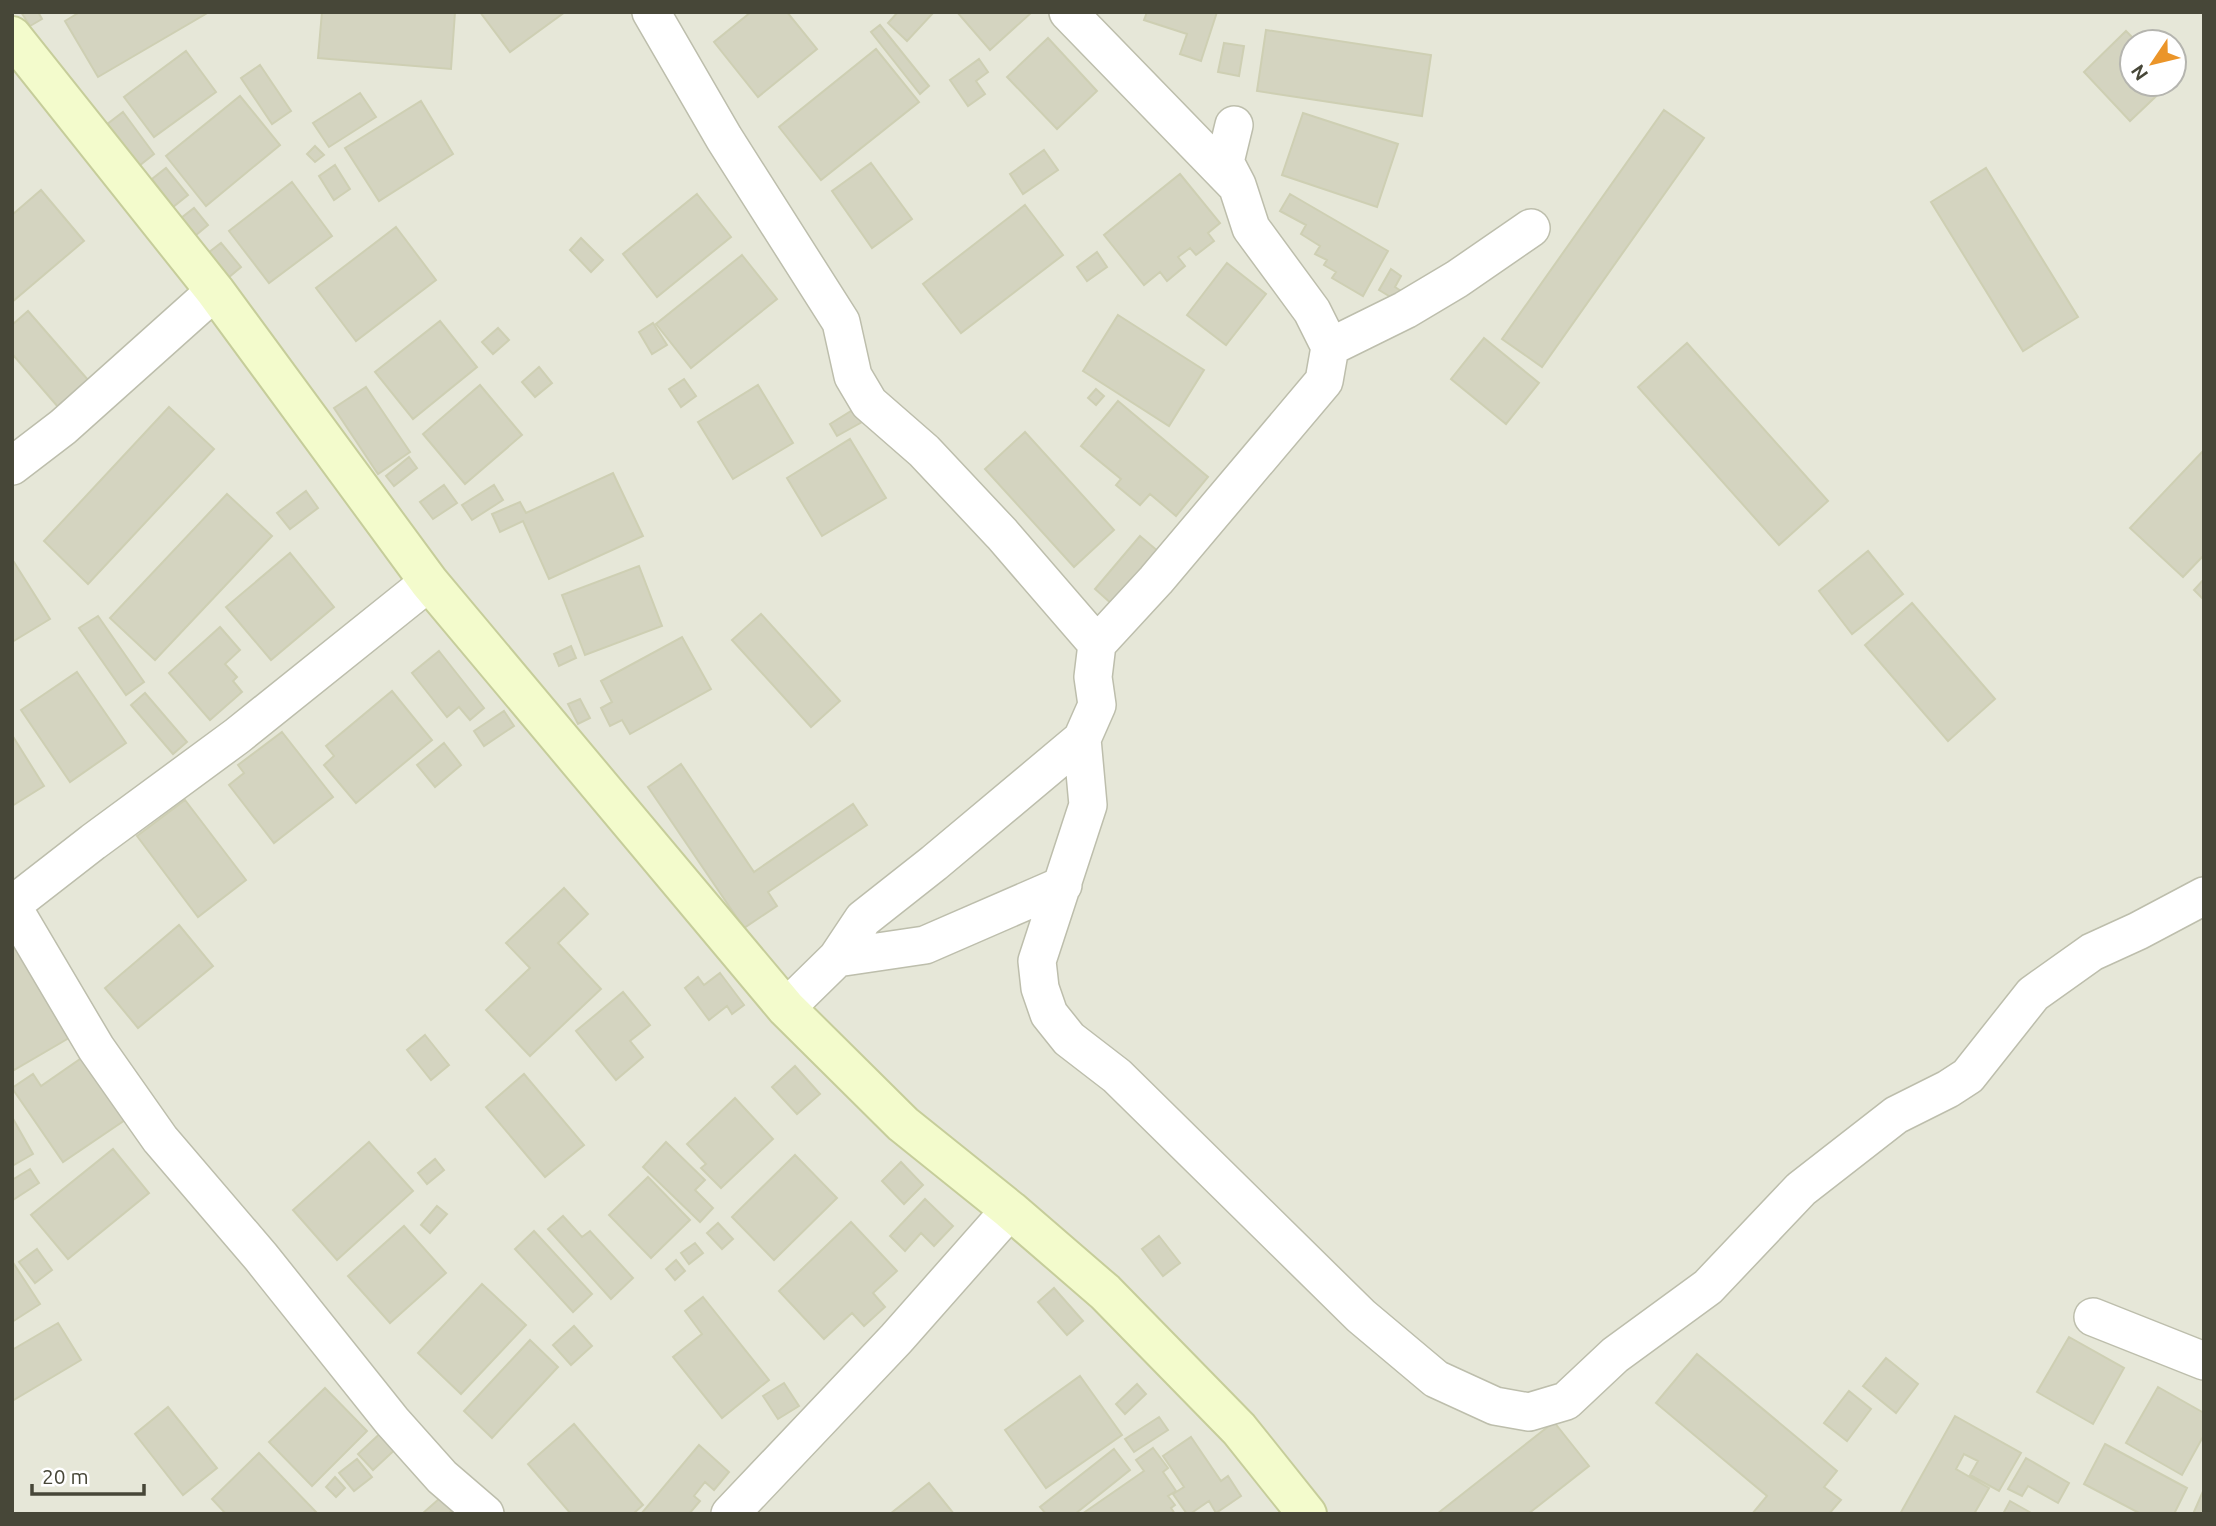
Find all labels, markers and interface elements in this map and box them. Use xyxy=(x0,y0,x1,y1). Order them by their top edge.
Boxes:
north arrow xyxy=(2118,28,2188,98)
text: N xyxy=(2126,61,2152,85)
scale bar xyxy=(32,1452,144,1496)
text: 20 m xyxy=(42,1464,89,1488)

